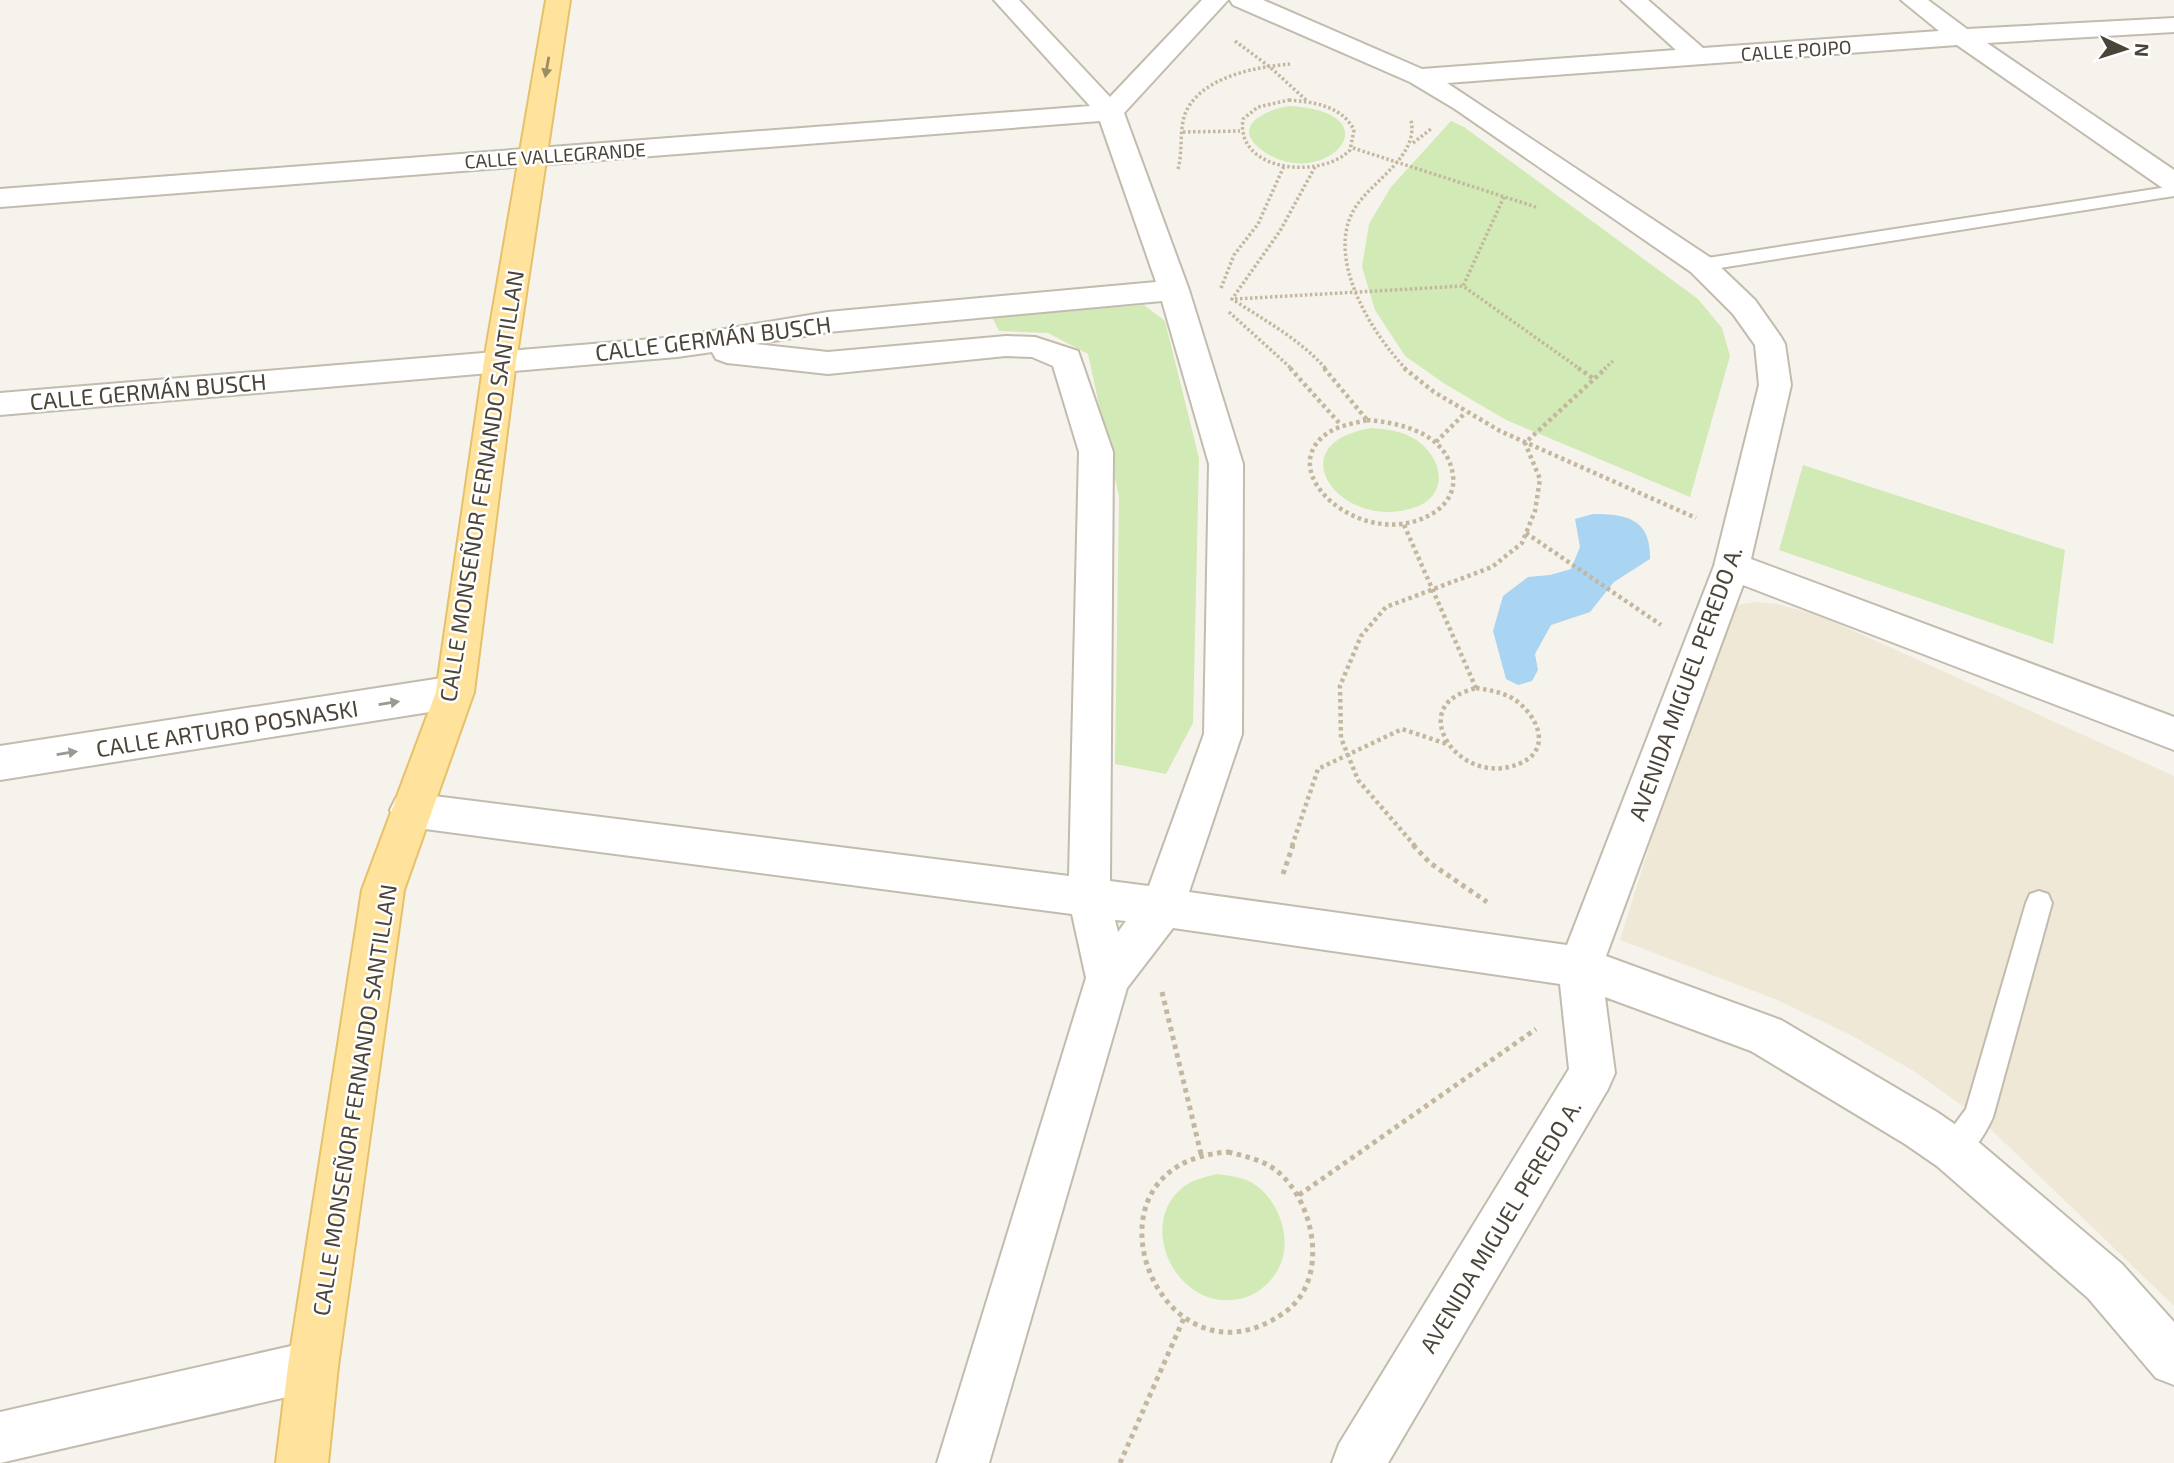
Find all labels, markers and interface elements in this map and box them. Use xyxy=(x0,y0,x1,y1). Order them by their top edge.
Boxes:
north arrow xyxy=(2090,14,2160,84)
street label: CALLE POJPO xyxy=(1740,35,1852,65)
text: N xyxy=(2131,43,2154,58)
one-way arrow xyxy=(541,56,552,78)
street label: CALLE VALLEGRANDE xyxy=(464,137,646,173)
street label: CALLE MONSEÑOR FERNANDO SANTILLAN xyxy=(433,268,529,704)
street label: CALLE GERMÁN BUSCH xyxy=(593,310,833,366)
street label: CALLE GERMÁN BUSCH xyxy=(29,367,267,415)
street label: AVENIDA MIGUEL PEREDO A. xyxy=(1622,542,1748,824)
street label: CALLE ARTURO POSNASKI xyxy=(94,693,360,763)
one-way arrow xyxy=(378,697,400,708)
one-way arrow xyxy=(57,747,79,758)
street label: CALLE MONSEÑOR FERNANDO SANTILLAN xyxy=(306,882,402,1318)
street label: AVENIDA MIGUEL PEREDO A. xyxy=(1413,1094,1587,1358)

